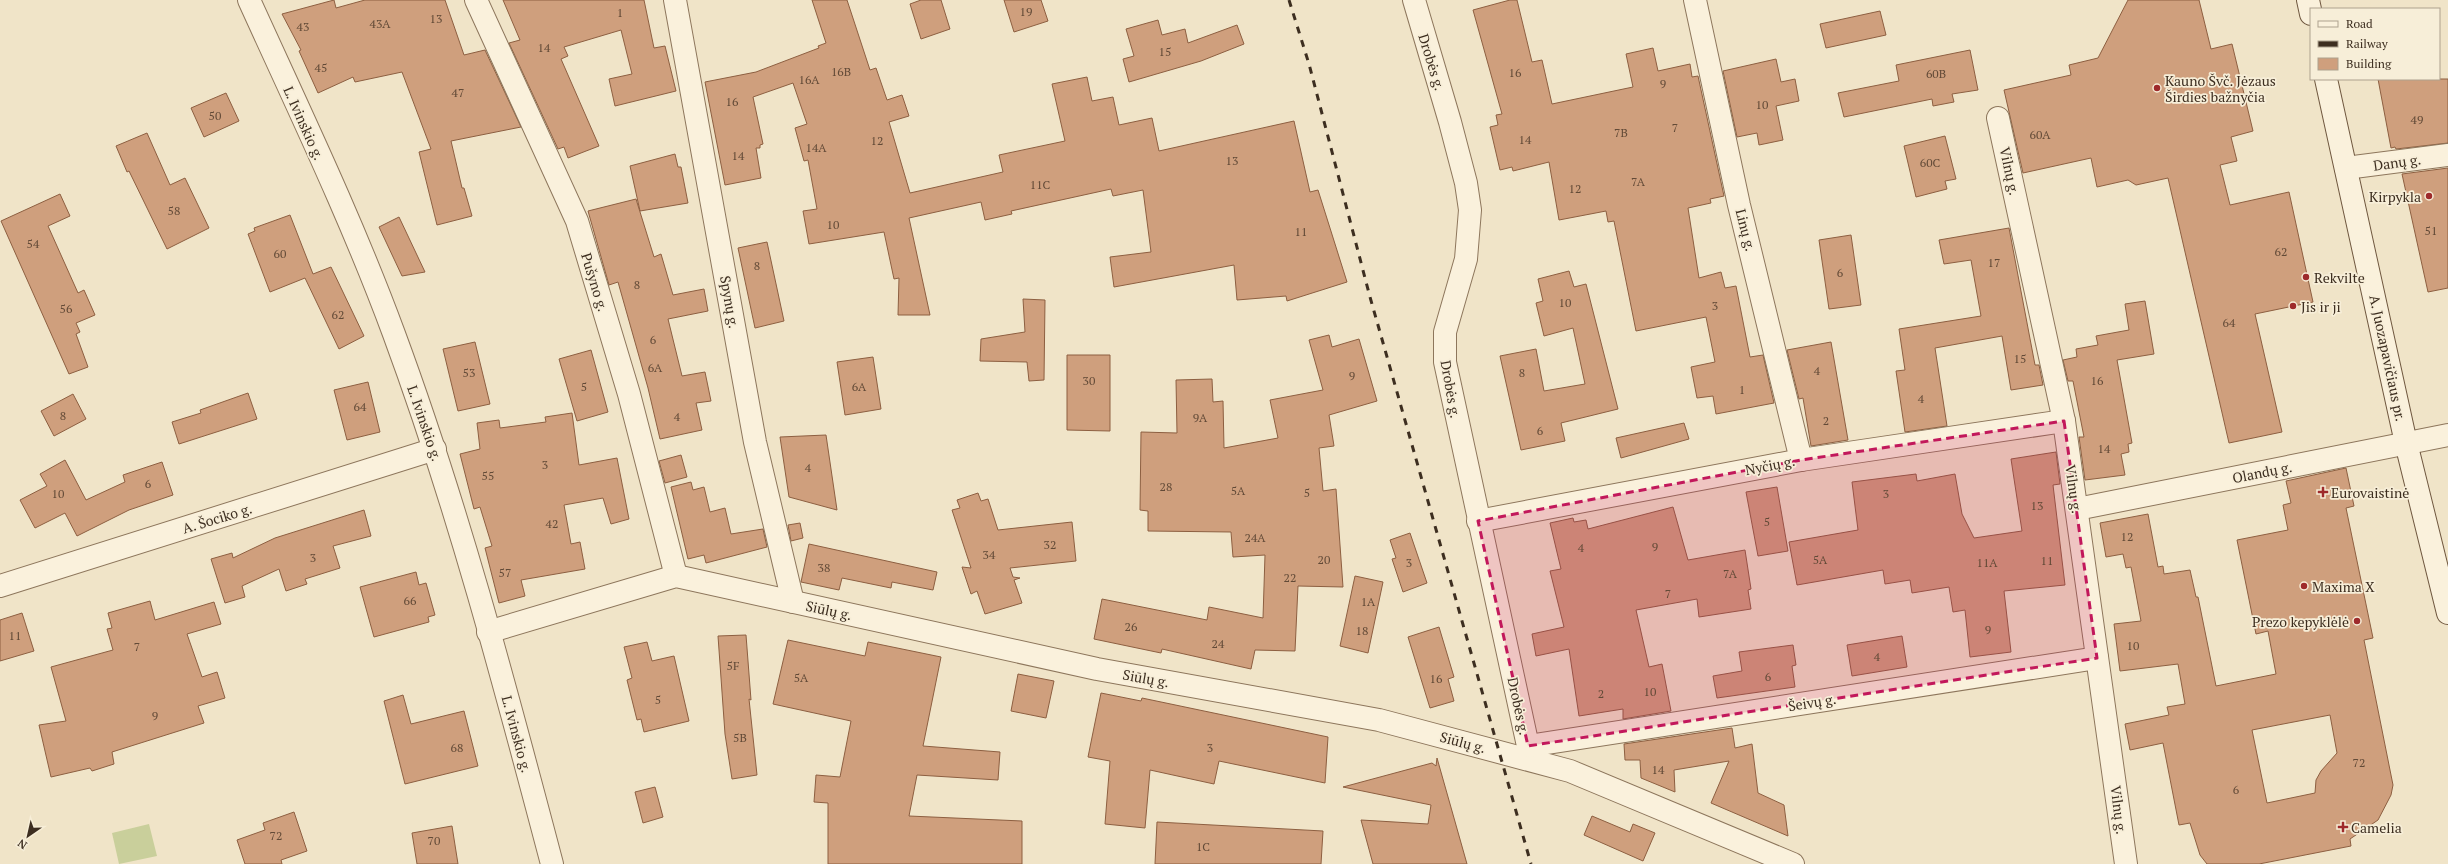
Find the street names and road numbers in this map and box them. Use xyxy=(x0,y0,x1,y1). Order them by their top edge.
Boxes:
street label: Drobės g. xyxy=(1414,31,1450,93)
street label: L. Ivinskio g. xyxy=(279,83,329,163)
street label: Vilnų g. xyxy=(1996,145,2024,197)
street label: Danų g. xyxy=(2372,149,2422,175)
street label: Linų g. xyxy=(1732,207,1760,253)
street label: Pušyno g. xyxy=(577,250,613,314)
street label: Spynų g. xyxy=(716,274,744,330)
street label: A. Juozapavičiaus pr. xyxy=(2365,293,2411,423)
street label: Drobės g. xyxy=(1437,359,1465,419)
street label: L. Ivinskio g. xyxy=(403,383,447,463)
street label: Nyčių g. xyxy=(1743,451,1797,479)
street label: Olandų g. xyxy=(2231,457,2293,487)
street label: Vilnų g. xyxy=(2061,463,2087,515)
street label: A. Šociko g. xyxy=(180,498,254,538)
street label: Siūlų g. xyxy=(804,596,854,624)
street label: Siūlų g. xyxy=(1121,665,1171,691)
street label: Drobės g. xyxy=(1504,675,1534,737)
street label: Šeivų g. xyxy=(1787,689,1837,715)
street label: L. Ivinskio g. xyxy=(498,693,536,775)
street label: Siūlų g. xyxy=(1438,727,1488,757)
street label: Vilnų g. xyxy=(2107,785,2131,835)

